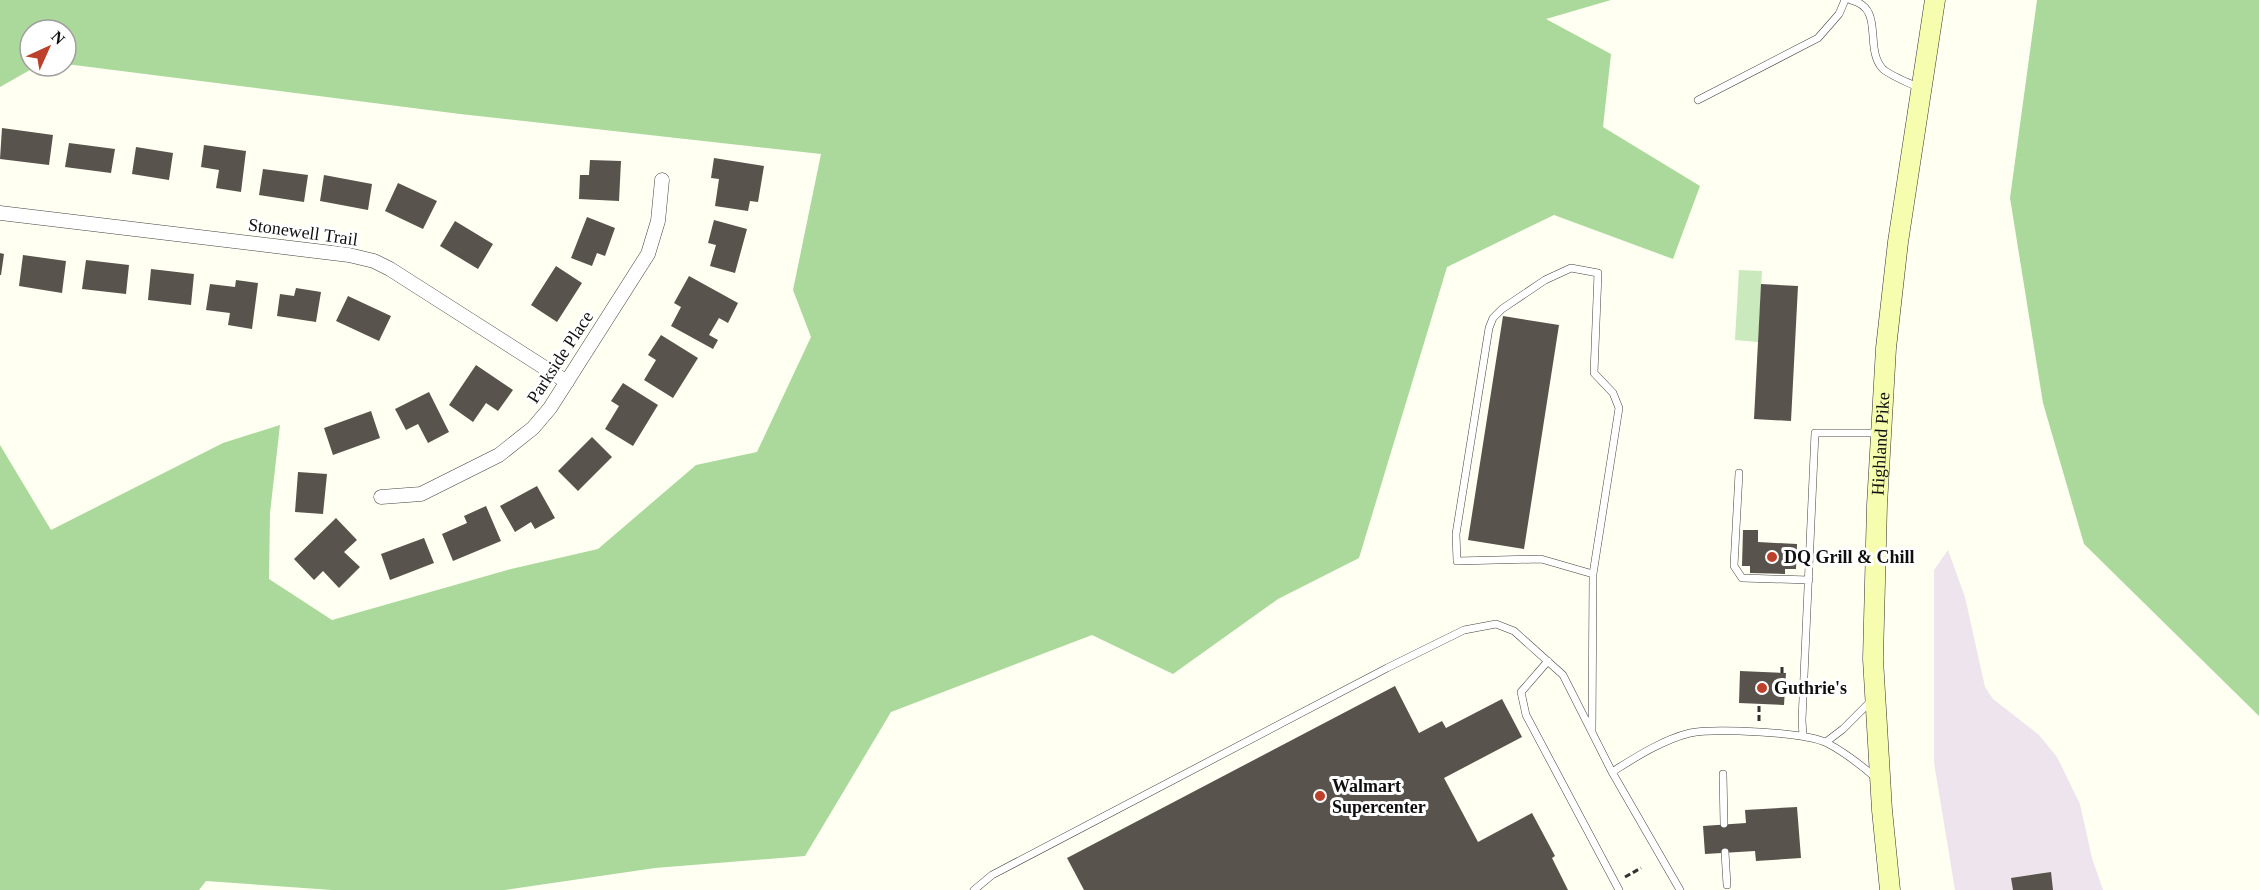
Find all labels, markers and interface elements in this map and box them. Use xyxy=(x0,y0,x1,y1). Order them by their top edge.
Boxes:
north arrow xyxy=(18,18,78,78)
text: N xyxy=(48,28,69,48)
street label: Stonewell Trail xyxy=(247,214,359,250)
street label: Parkside Place xyxy=(523,307,597,407)
street label: Highland Pike xyxy=(1868,392,1893,496)
place label: DQ Grill & Chill xyxy=(1784,547,1915,567)
marker: DQ Grill & Chill xyxy=(1765,550,1779,564)
place label: Guthrie's xyxy=(1774,678,1847,698)
marker: Guthrie's xyxy=(1755,681,1769,695)
place label: Walmart Supercenter xyxy=(1332,776,1426,817)
marker: Walmart Supercenter xyxy=(1313,789,1327,803)

